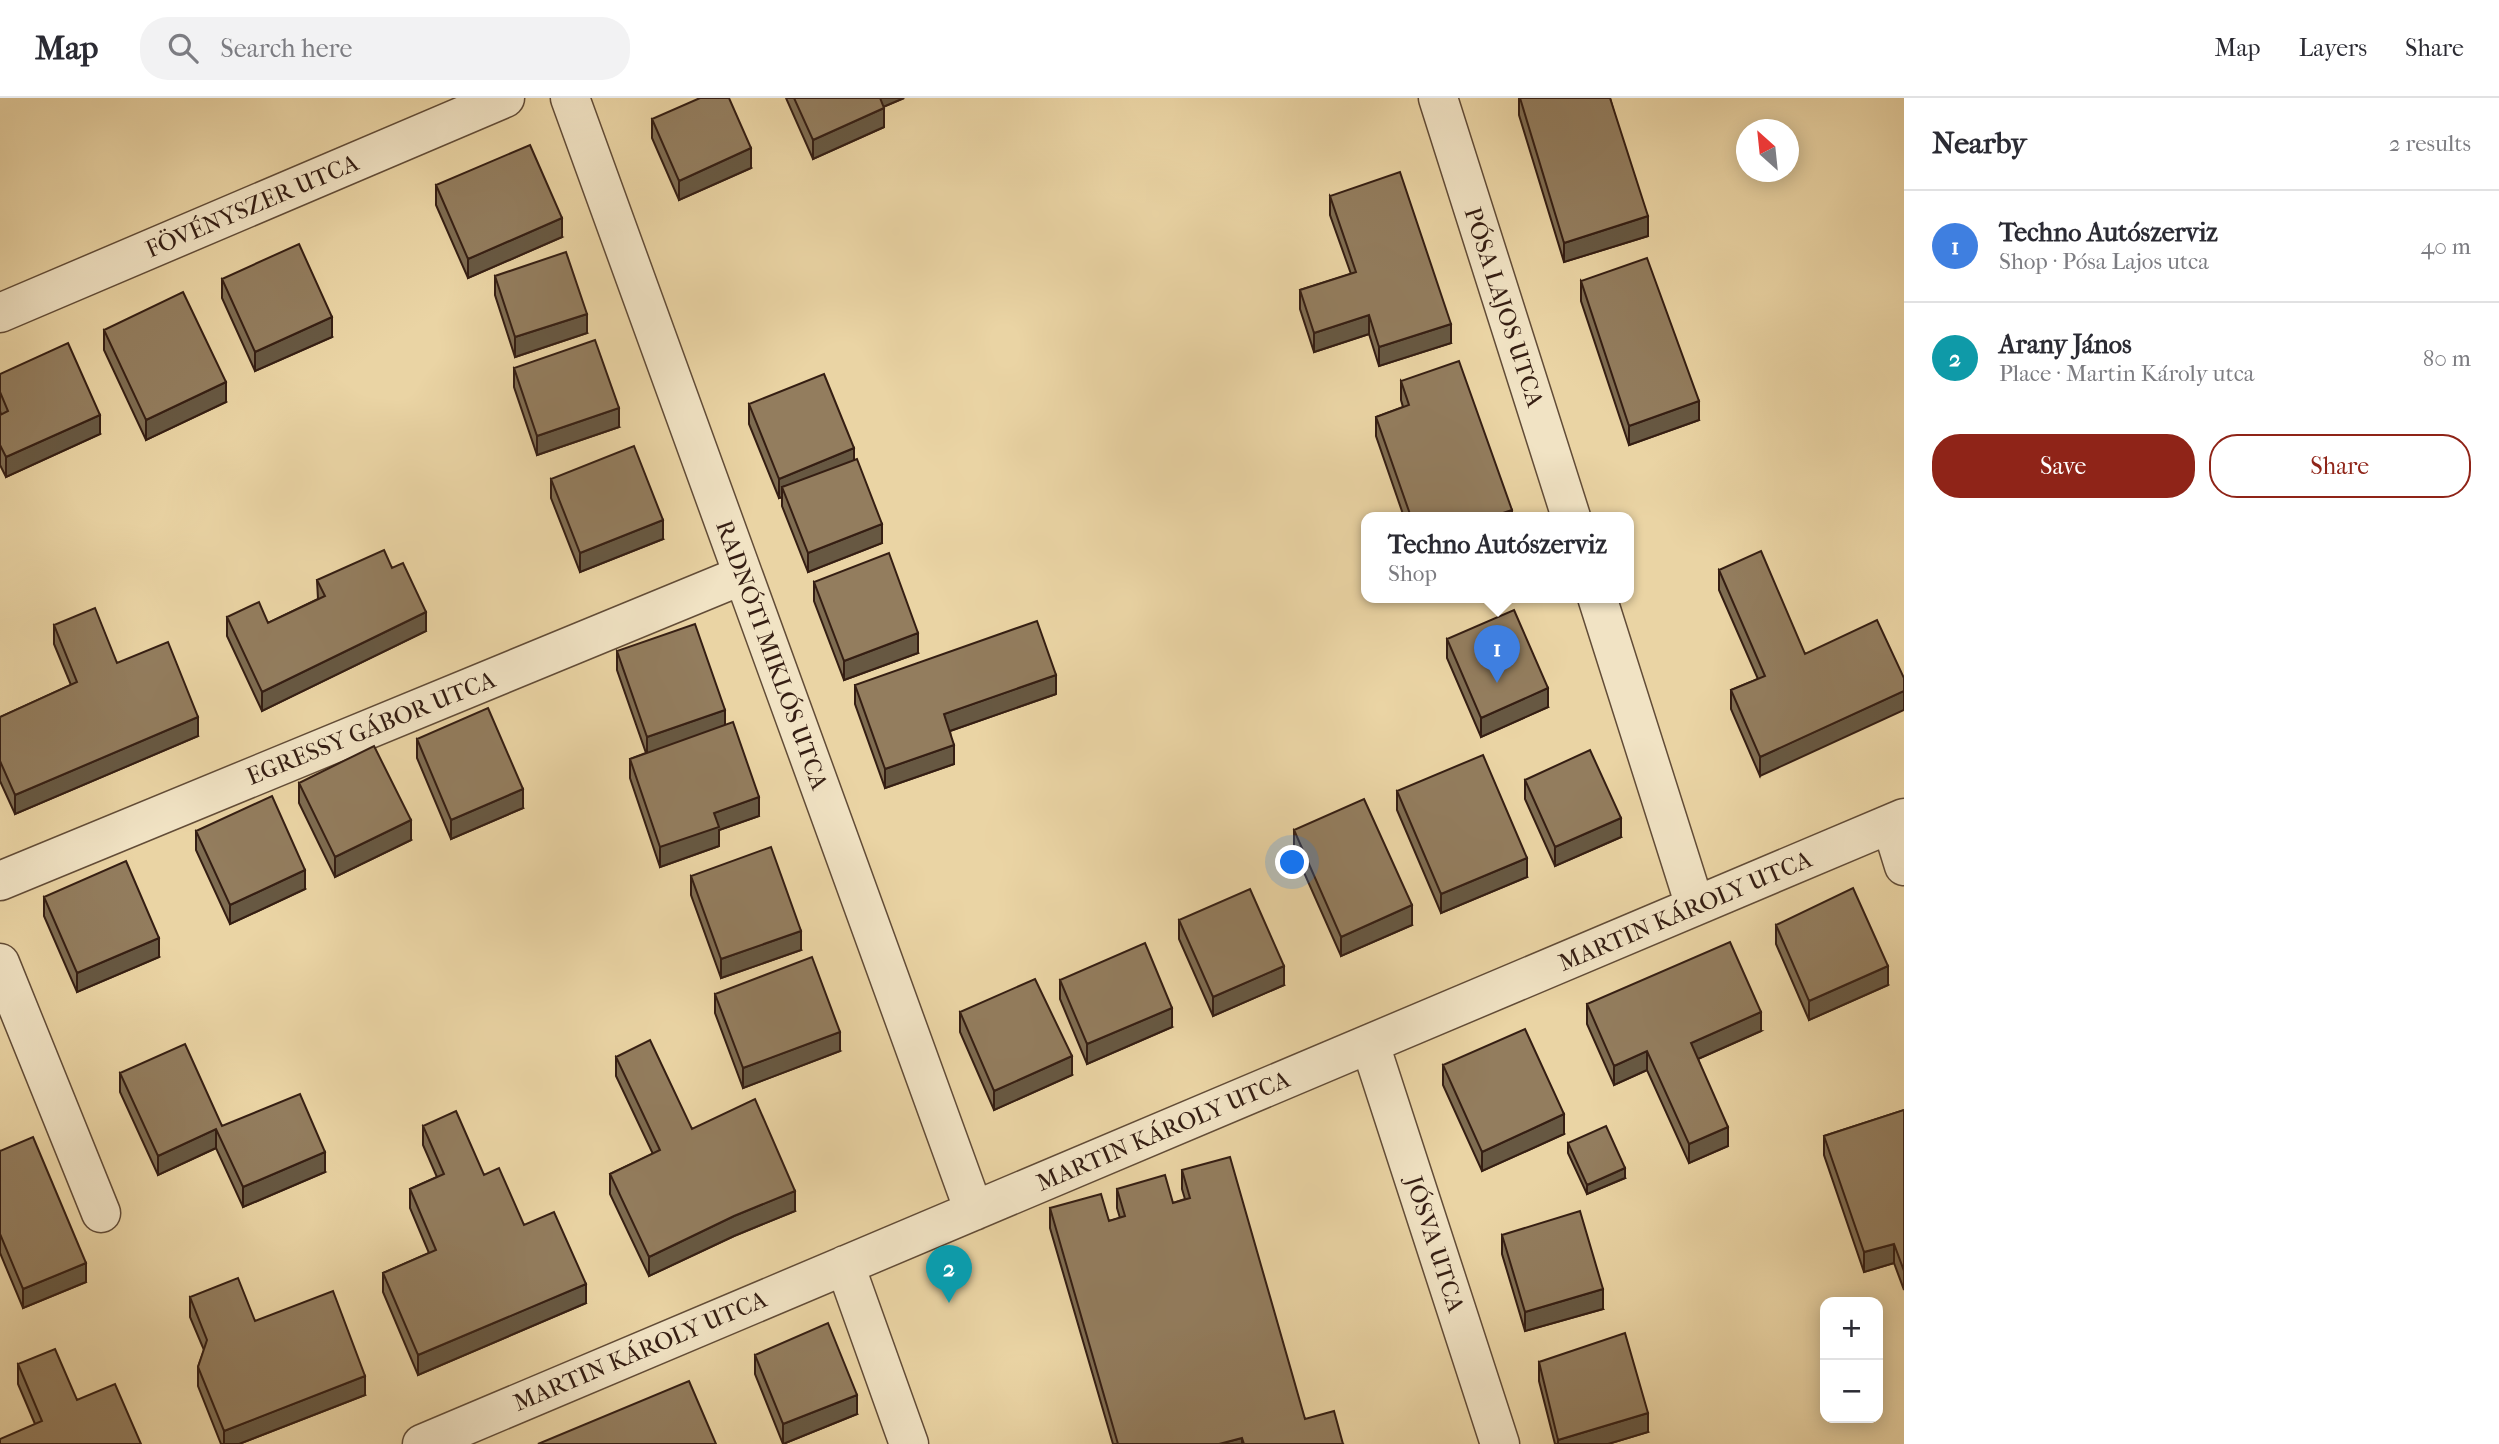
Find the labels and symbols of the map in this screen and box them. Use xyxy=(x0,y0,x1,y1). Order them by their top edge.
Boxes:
north arrow xyxy=(1736,119,1799,182)
street label: FÖVÉNYSZER UTCA xyxy=(141,147,363,264)
street label: PÓSA LAJOS UTCA xyxy=(1459,203,1551,411)
street label: RADNÓTI MIKLÓS UTCA xyxy=(710,516,835,794)
pin: 1 xyxy=(1474,625,1520,683)
street label: EGRESSY GÁBOR UTCA xyxy=(242,664,500,791)
street label: MARTIN KÁROLY UTCA xyxy=(1554,844,1816,977)
your location xyxy=(1275,845,1309,879)
street label: MARTIN KÁROLY UTCA xyxy=(1032,1064,1294,1197)
street label: JÓSVA UTCA xyxy=(1399,1170,1471,1316)
pin: 2 xyxy=(926,1245,972,1303)
street label: MARTIN KÁROLY UTCA xyxy=(509,1284,771,1417)

